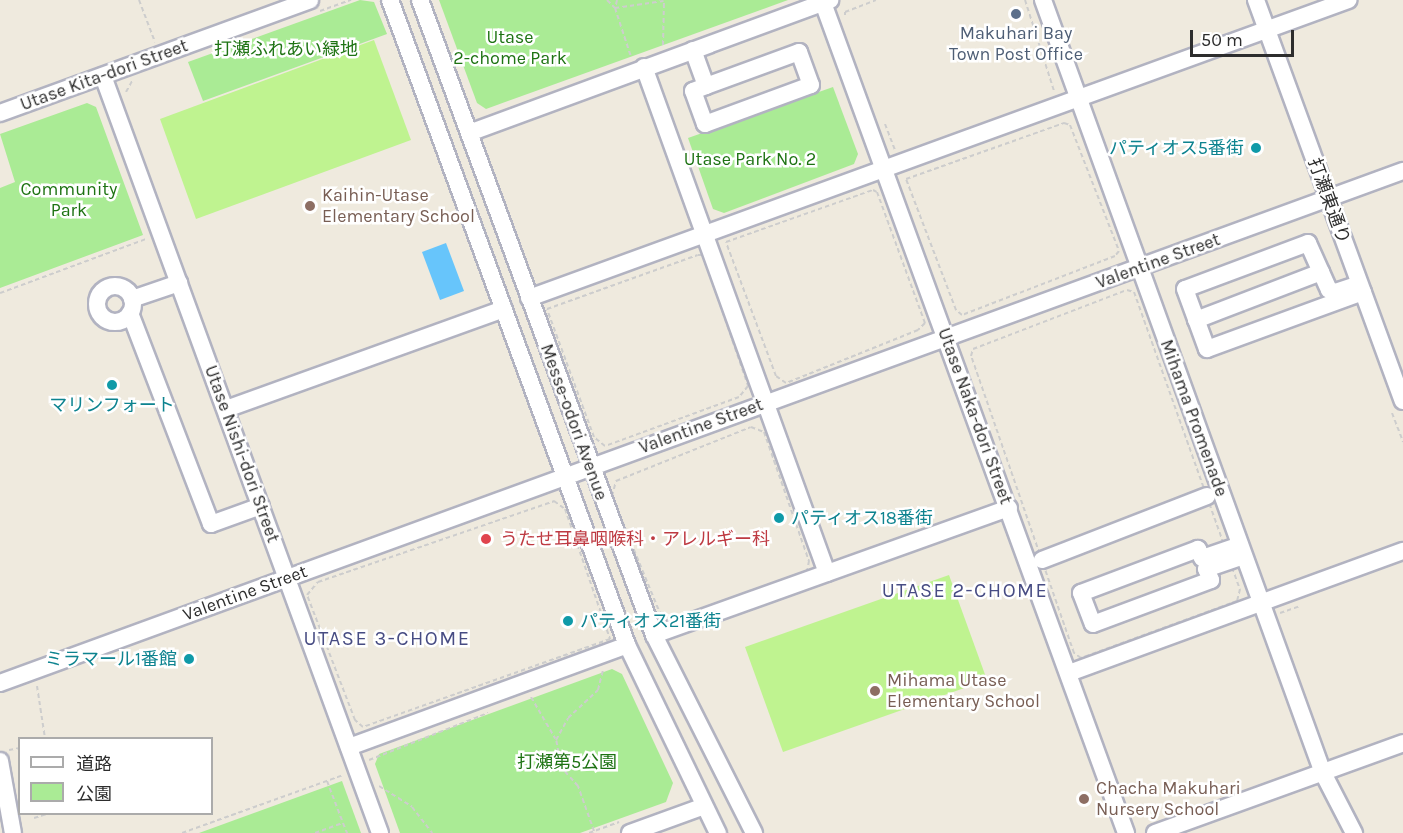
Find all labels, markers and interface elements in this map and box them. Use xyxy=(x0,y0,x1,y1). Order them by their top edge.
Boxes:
marker: Makuhari Bay Town Post Office xyxy=(1009,7,1023,21)
scale bar xyxy=(1193,18,1296,56)
place label: Makuhari Bay Town Post Office xyxy=(949,23,1083,66)
park label: Utase 2-chome Park xyxy=(453,27,567,70)
text: 50 m xyxy=(1201,29,1243,51)
street label: Utase Kita-dori Street xyxy=(17,35,191,115)
park label: 打瀬ふれあい緑地 xyxy=(214,38,358,60)
place label: パティオス5番街 xyxy=(1108,137,1244,159)
marker: パティオス5番街 xyxy=(1249,141,1263,155)
park label: Utase Park No. 2 xyxy=(684,148,816,170)
street label: 打瀬東通り xyxy=(1303,155,1355,247)
park label: Community Park xyxy=(21,179,117,222)
place label: Kaihin-Utase Elementary School xyxy=(322,185,475,228)
marker: Kaihin-Utase Elementary School xyxy=(303,199,317,213)
street label: Valentine Street xyxy=(1093,229,1223,293)
street label: Utase Naka-dori Street xyxy=(933,325,1017,507)
street label: Mihama Promenade xyxy=(1156,337,1232,499)
street label: Messe-odori Avenue xyxy=(536,341,612,503)
street label: Utase Nishi-dori Street xyxy=(200,362,284,546)
marker: マリンフォート xyxy=(105,378,119,392)
place label: マリンフォート xyxy=(49,394,175,416)
street label: Valentine Street xyxy=(636,394,766,458)
place label: パティオス18番街 xyxy=(791,507,934,529)
marker: パティオス18番街 xyxy=(772,511,786,525)
place label: うたせ耳鼻咽喉科・アレルギー科 xyxy=(500,528,770,550)
marker: うたせ耳鼻咽喉科・アレルギー科 xyxy=(477,530,495,548)
street label: Valentine Street xyxy=(180,561,310,625)
district label: UTASE 2-CHOME xyxy=(882,578,1048,602)
place label: パティオス21番街 xyxy=(580,610,722,632)
marker: パティオス21番街 xyxy=(561,614,575,628)
district label: UTASE 3-CHOME xyxy=(304,626,470,650)
place label: ミラマール1番館 xyxy=(45,648,177,670)
marker: ミラマール1番館 xyxy=(182,652,196,666)
place label: Mihama Utase Elementary School xyxy=(887,670,1040,712)
marker: Mihama Utase Elementary School xyxy=(868,684,882,698)
legend xyxy=(18,737,213,815)
park label: 打瀬第5公園 xyxy=(517,751,617,773)
text: 道路 xyxy=(76,753,112,775)
place label: Chacha Makuhari Nursery School xyxy=(1096,778,1241,820)
text: 公園 xyxy=(76,783,112,805)
marker: Chacha Makuhari Nursery School xyxy=(1077,792,1091,806)

